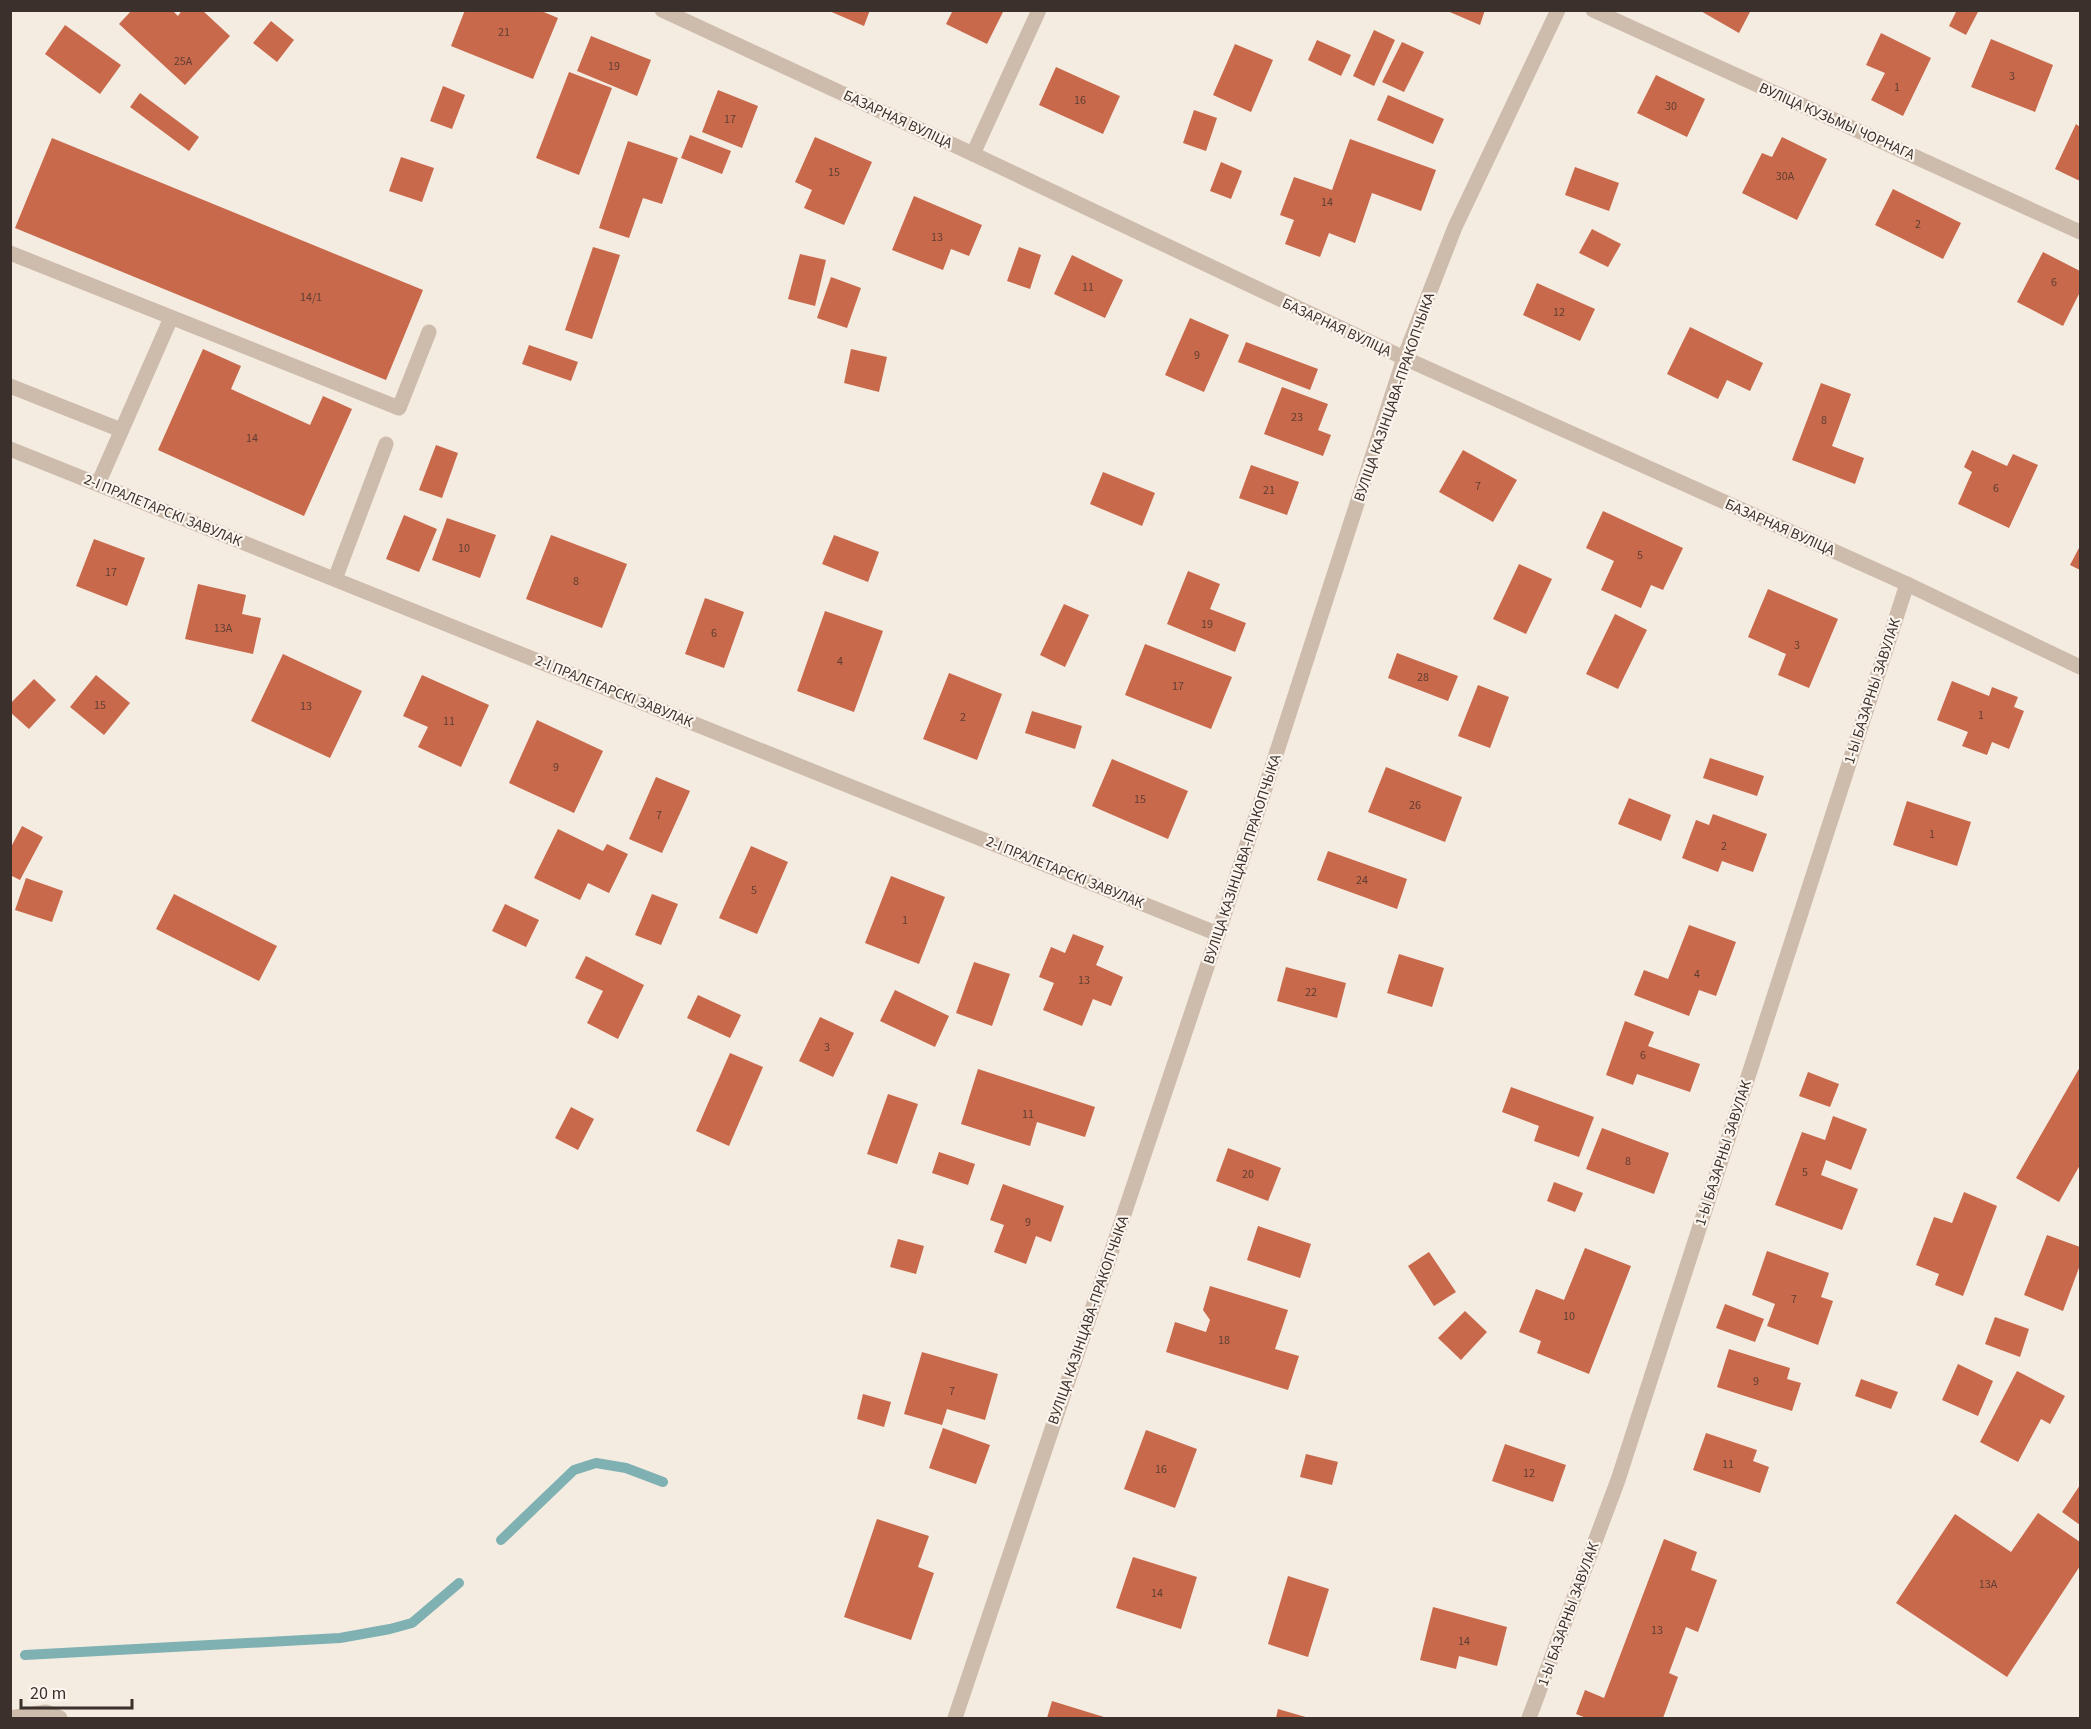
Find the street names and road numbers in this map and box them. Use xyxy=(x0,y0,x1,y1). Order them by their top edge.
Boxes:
street label: ВУЛІЦА КУЗЬМЫ ЧОРНАГА xyxy=(1755,78,1919,166)
street label: БАЗАРНАЯ ВУЛІЦА xyxy=(840,85,957,154)
street label: ВУЛІЦА КАЗІНЦАВА-ПРАКОПЧЫКА xyxy=(1349,289,1440,504)
street label: БАЗАРНАЯ ВУЛІЦА xyxy=(1279,293,1396,362)
street label: 2-І ПРАЛЕТАРСКІ ЗАВУЛАК xyxy=(81,469,245,552)
street label: БАЗАРНАЯ ВУЛІЦА xyxy=(1722,494,1839,561)
street label: 1-Ы БАЗАРНЫ ЗАВУЛАК xyxy=(1839,615,1906,767)
street label: 2-І ПРАЛЕТАРСКІ ЗАВУЛАК xyxy=(532,650,696,733)
street label: ВУЛІЦА КАЗІНЦАВА-ПРАКОПЧЫКА xyxy=(1199,751,1287,967)
street label: 2-І ПРАЛЕТАРСКІ ЗАВУЛАК xyxy=(983,831,1147,914)
street label: 1-Ы БАЗАРНЫ ЗАВУЛАК xyxy=(1690,1077,1757,1229)
street label: ВУЛІЦА КАЗІНЦАВА-ПРАКОПЧЫКА xyxy=(1043,1212,1134,1427)
street label: 1-Ы БАЗАРНЫ ЗАВУЛАК xyxy=(1533,1539,1604,1689)

